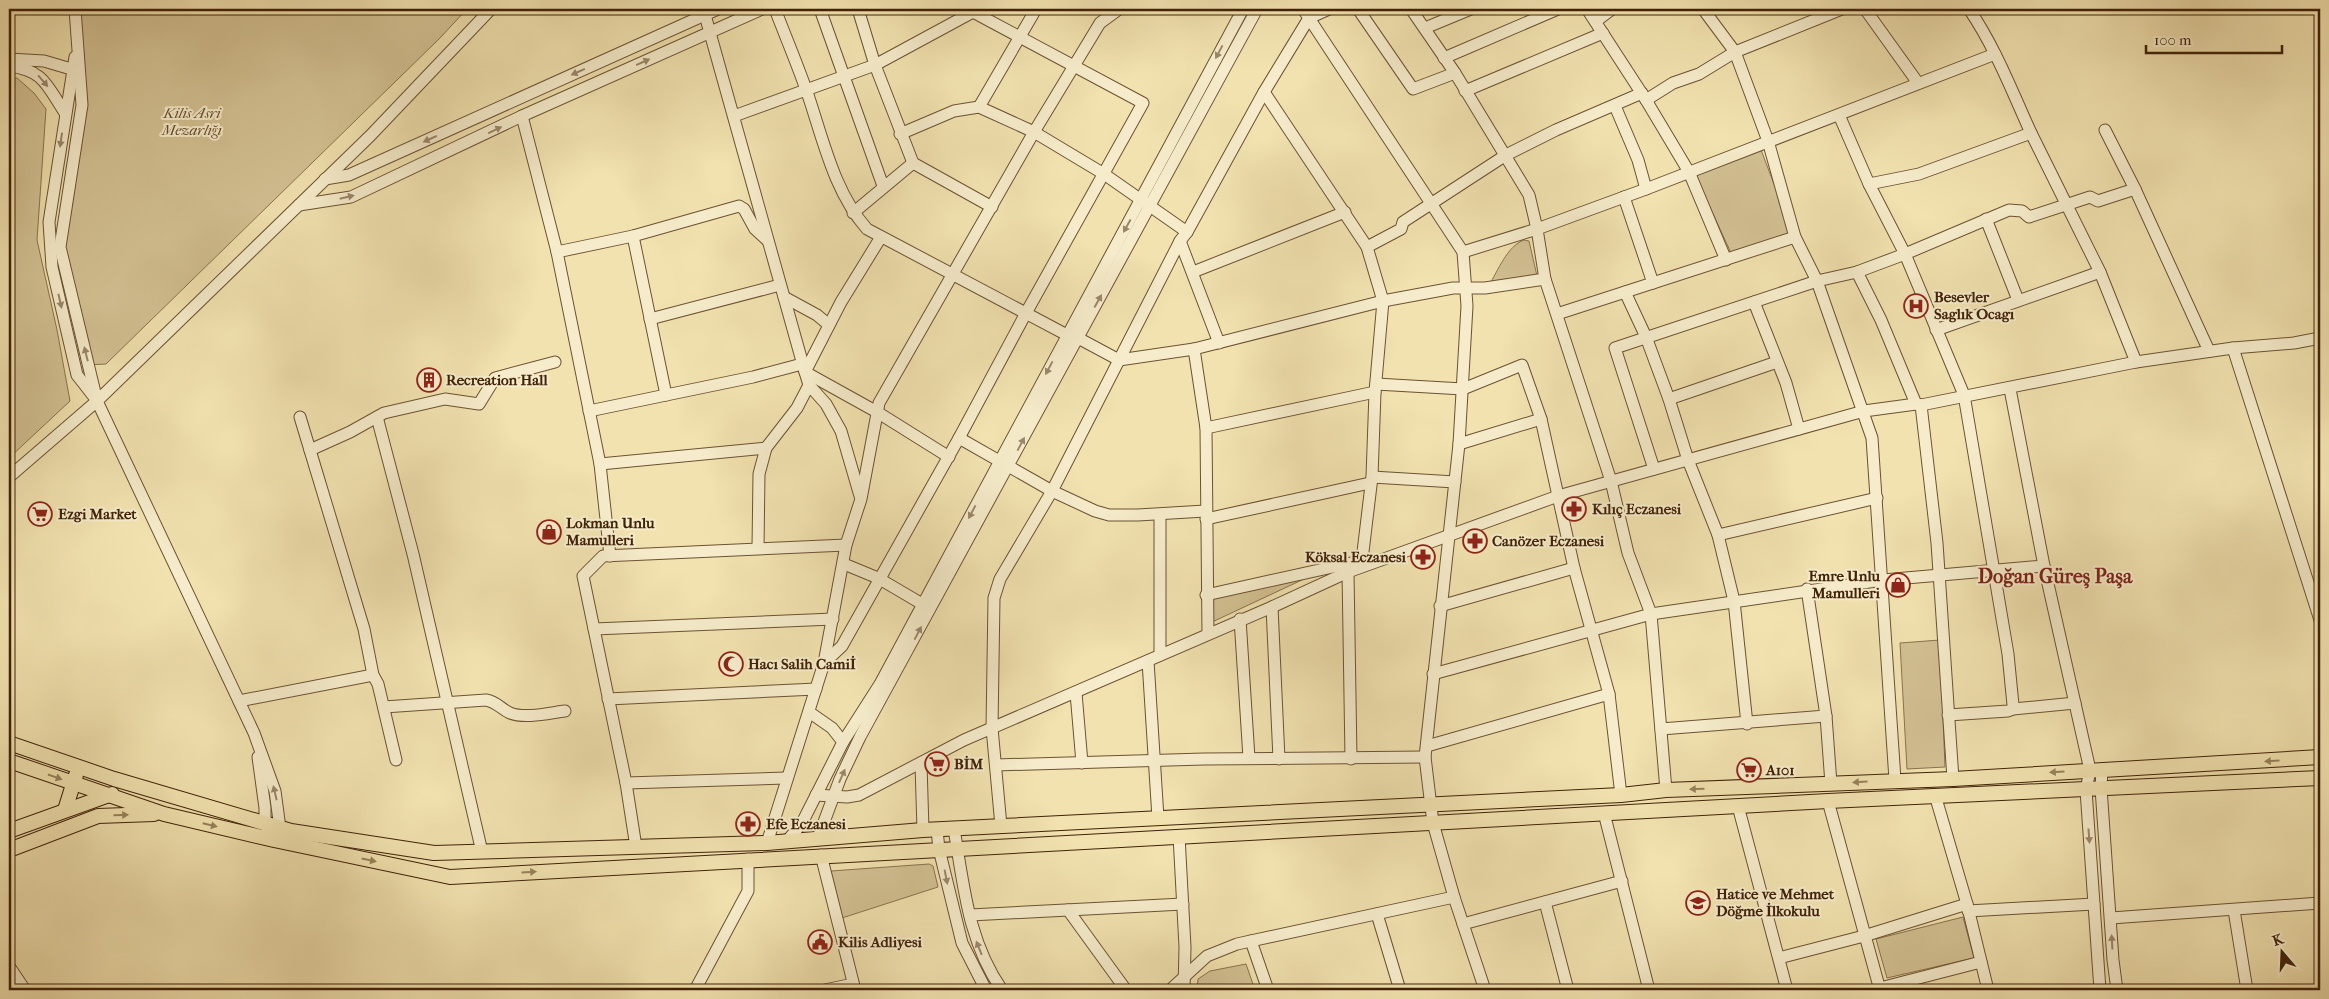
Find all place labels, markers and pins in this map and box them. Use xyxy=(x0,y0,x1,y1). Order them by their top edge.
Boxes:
place label: Besevler Saglık Ocagı xyxy=(1934,288,2015,323)
hospital icon: Besevler Saglık Ocagı xyxy=(1903,293,1929,319)
building icon: Recreation Hall xyxy=(416,367,442,393)
place label: Recreation Hall xyxy=(446,371,548,389)
pharmacy icon: Kılıç Eczanesi xyxy=(1561,496,1587,522)
place label: Kılıç Eczanesi xyxy=(1592,500,1682,519)
supermarket icon: Ezgi Market xyxy=(27,501,53,527)
place label: Ezgi Market xyxy=(58,505,137,523)
place label: Lokman Unlu Mamulleri xyxy=(565,514,655,549)
shop icon: Lokman Unlu Mamulleri xyxy=(536,519,562,545)
pharmacy icon: Canözer Eczanesi xyxy=(1462,528,1488,554)
place label: Canözer Eczanesi xyxy=(1492,532,1605,550)
pharmacy icon: Köksal Eczanesi xyxy=(1410,544,1436,570)
place label: Köksal Eczanesi xyxy=(1305,548,1407,566)
place label: Emre Unlu Mamulleri xyxy=(1809,567,1881,602)
shop icon: Emre Unlu Mamulleri xyxy=(1885,572,1911,598)
mosque icon: Hacı Salih Camiİ xyxy=(718,651,744,677)
place label: Hacı Salih Camiİ xyxy=(748,655,856,673)
supermarket icon: BİM xyxy=(924,751,950,777)
place label: BİM xyxy=(954,755,984,773)
supermarket icon: A101 xyxy=(1736,757,1762,783)
place label: A101 xyxy=(1765,761,1795,779)
pharmacy icon: Efe Eczanesi xyxy=(735,811,761,837)
place label: Efe Eczanesi xyxy=(766,815,846,833)
place label: Hatice ve Mehmet Döğme İlkokulu xyxy=(1716,885,1835,920)
school or university icon: Hatice ve Mehmet Döğme İlkokulu xyxy=(1685,890,1711,916)
public building icon: Kilis Adliyesi xyxy=(807,929,833,955)
place label: Kilis Adliyesi xyxy=(838,933,923,951)

